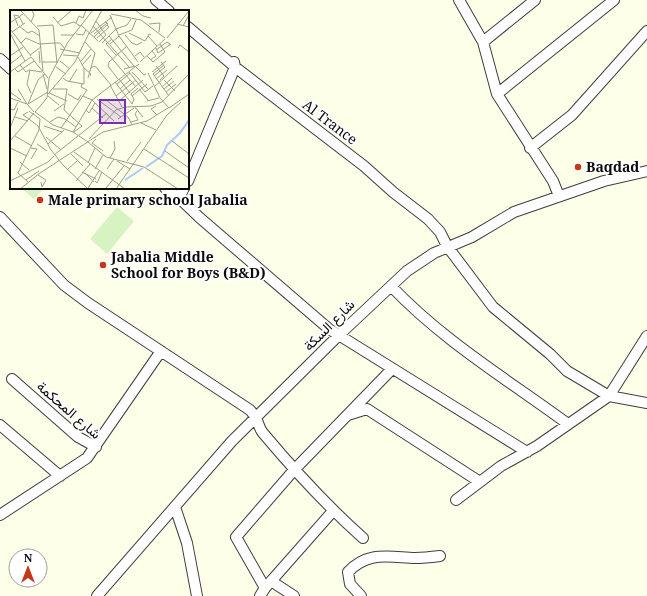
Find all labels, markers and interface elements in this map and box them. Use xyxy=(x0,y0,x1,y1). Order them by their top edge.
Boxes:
inset map xyxy=(10,10,189,189)
street label: Al Trance xyxy=(299,95,362,148)
place label: Baqdad xyxy=(586,157,639,176)
marker: Baqdad xyxy=(573,162,583,172)
place label: Male primary school Jabalia xyxy=(48,190,248,209)
marker: Male primary school Jabalia xyxy=(35,195,45,205)
place label: Jabalia Middle School for Boys (B&D) xyxy=(110,247,266,282)
marker: Jabalia Middle School for Boys (B&D) xyxy=(98,260,108,270)
street label: شارع السكة xyxy=(299,295,360,356)
street label: شارع المحكمة xyxy=(32,377,105,444)
north arrow xyxy=(8,548,48,588)
text: N xyxy=(24,550,33,565)

